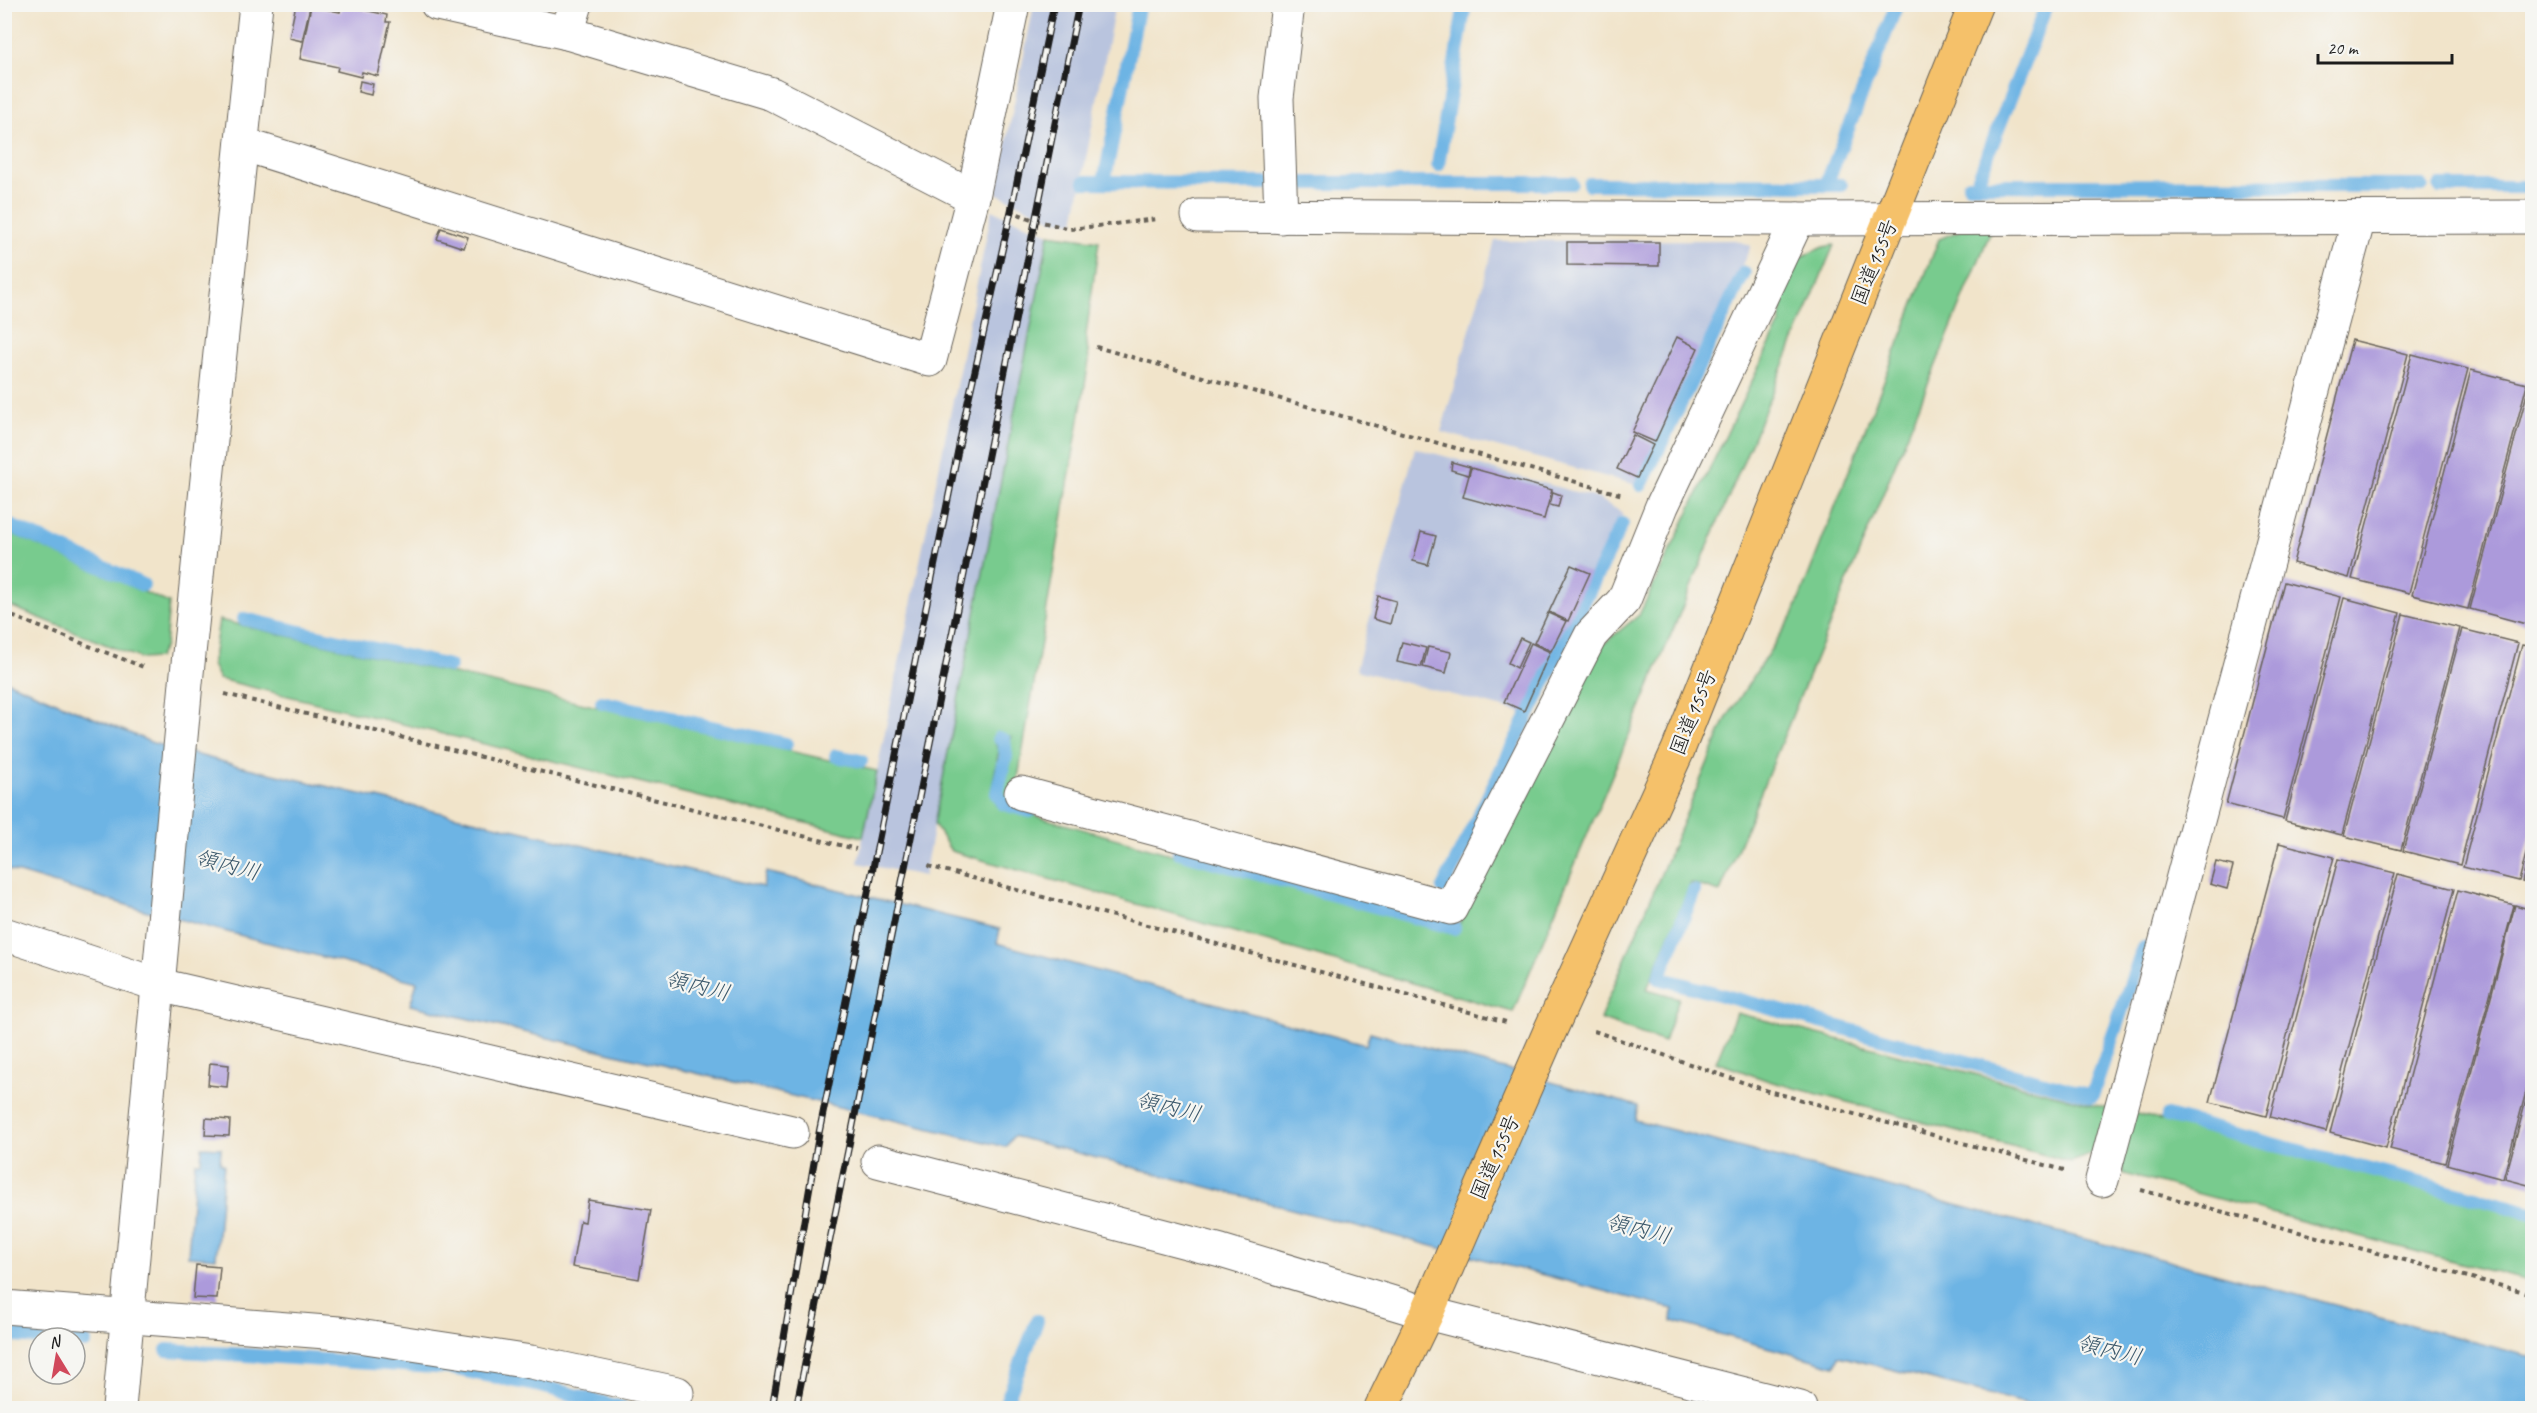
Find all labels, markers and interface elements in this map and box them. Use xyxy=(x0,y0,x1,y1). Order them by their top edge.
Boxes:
scale bar xyxy=(2318,27,2452,65)
text: 20 m xyxy=(2327,37,2360,59)
street label: 国道155号 xyxy=(1845,215,1903,309)
street label: 国道155号 xyxy=(1664,665,1722,759)
water label: 領内川 xyxy=(192,843,263,887)
water label: 領内川 xyxy=(662,964,733,1008)
water label: 領内川 xyxy=(1133,1085,1204,1129)
street label: 国道155号 xyxy=(1465,1110,1525,1204)
water label: 領内川 xyxy=(1603,1207,1674,1251)
north arrow xyxy=(27,1326,87,1386)
water label: 領内川 xyxy=(2074,1328,2145,1372)
text: N xyxy=(48,1331,64,1353)

